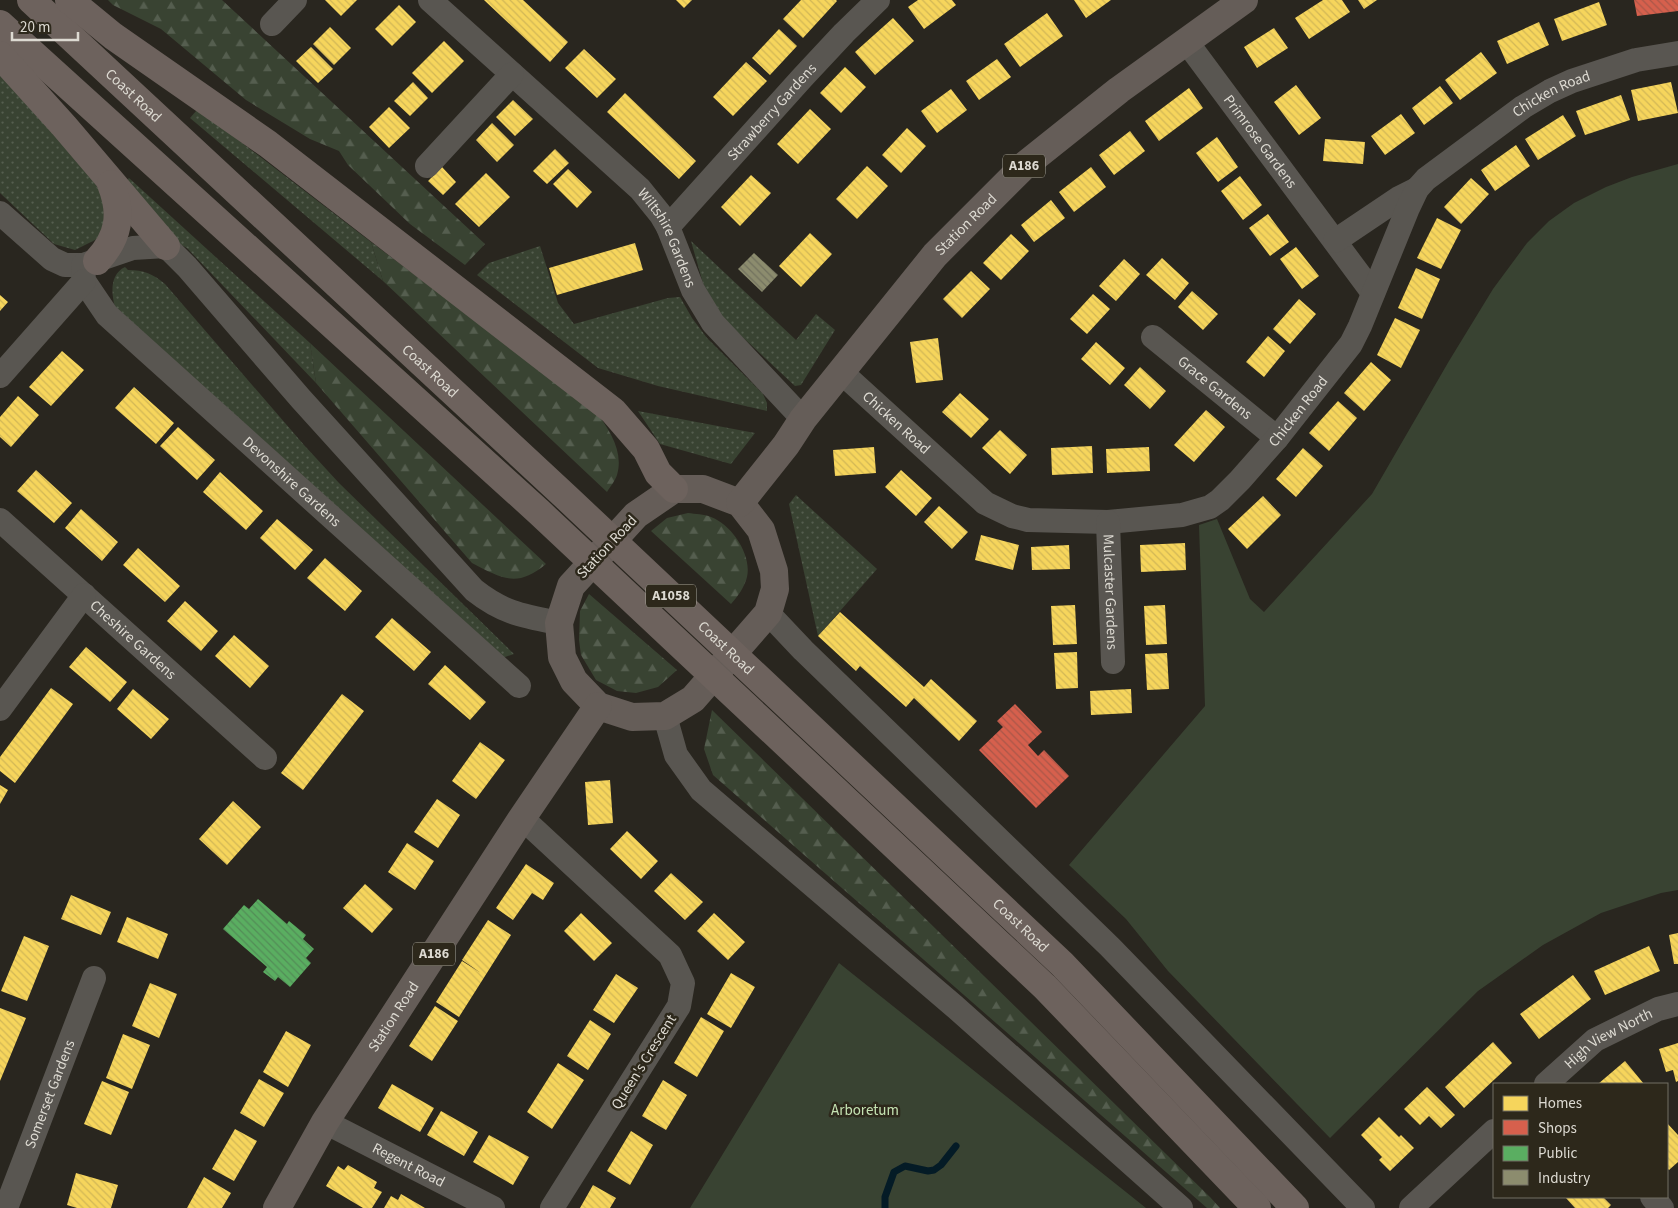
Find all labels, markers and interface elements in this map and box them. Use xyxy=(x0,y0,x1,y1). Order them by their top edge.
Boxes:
scale bar xyxy=(12,10,79,42)
text: 20 m xyxy=(20,17,50,38)
street label: Strawberry Gardens xyxy=(722,58,821,165)
street label: Coast Road xyxy=(101,64,167,127)
street label: Chicken Road xyxy=(1508,65,1593,122)
street label: Primrose Gardens xyxy=(1219,90,1302,193)
road number: A186 xyxy=(1003,154,1045,178)
street label: Wiltshire Gardens xyxy=(633,183,701,291)
street label: Station Road xyxy=(930,189,1001,260)
street label: Coast Road xyxy=(397,339,463,403)
street label: Grace Gardens xyxy=(1173,351,1257,424)
street label: Chicken Road xyxy=(1263,371,1333,452)
street label: Chicken Road xyxy=(858,386,935,459)
street label: Devonshire Gardens xyxy=(238,432,346,532)
street label: Station Road xyxy=(572,511,642,583)
street label: Mulcaster Gardens xyxy=(1098,534,1123,650)
road number: A1058 xyxy=(646,584,696,608)
street label: Cheshire Gardens xyxy=(85,595,181,684)
street label: Coast Road xyxy=(693,616,759,679)
street label: Coast Road xyxy=(988,894,1054,957)
road number: A186 xyxy=(413,942,455,966)
street label: Station Road xyxy=(363,977,424,1056)
street label: High View North xyxy=(1559,1003,1656,1074)
street label: Queen's Crescent xyxy=(606,1010,682,1114)
street label: Somerset Gardens xyxy=(19,1037,80,1152)
legend xyxy=(1493,1083,1668,1198)
text: Homes xyxy=(1538,1093,1582,1114)
park label: Arboretum xyxy=(831,1100,899,1121)
text: Shops xyxy=(1538,1118,1577,1139)
street label: Regent Road xyxy=(369,1137,449,1192)
text: Public xyxy=(1538,1143,1577,1164)
text: Industry xyxy=(1538,1168,1590,1189)

